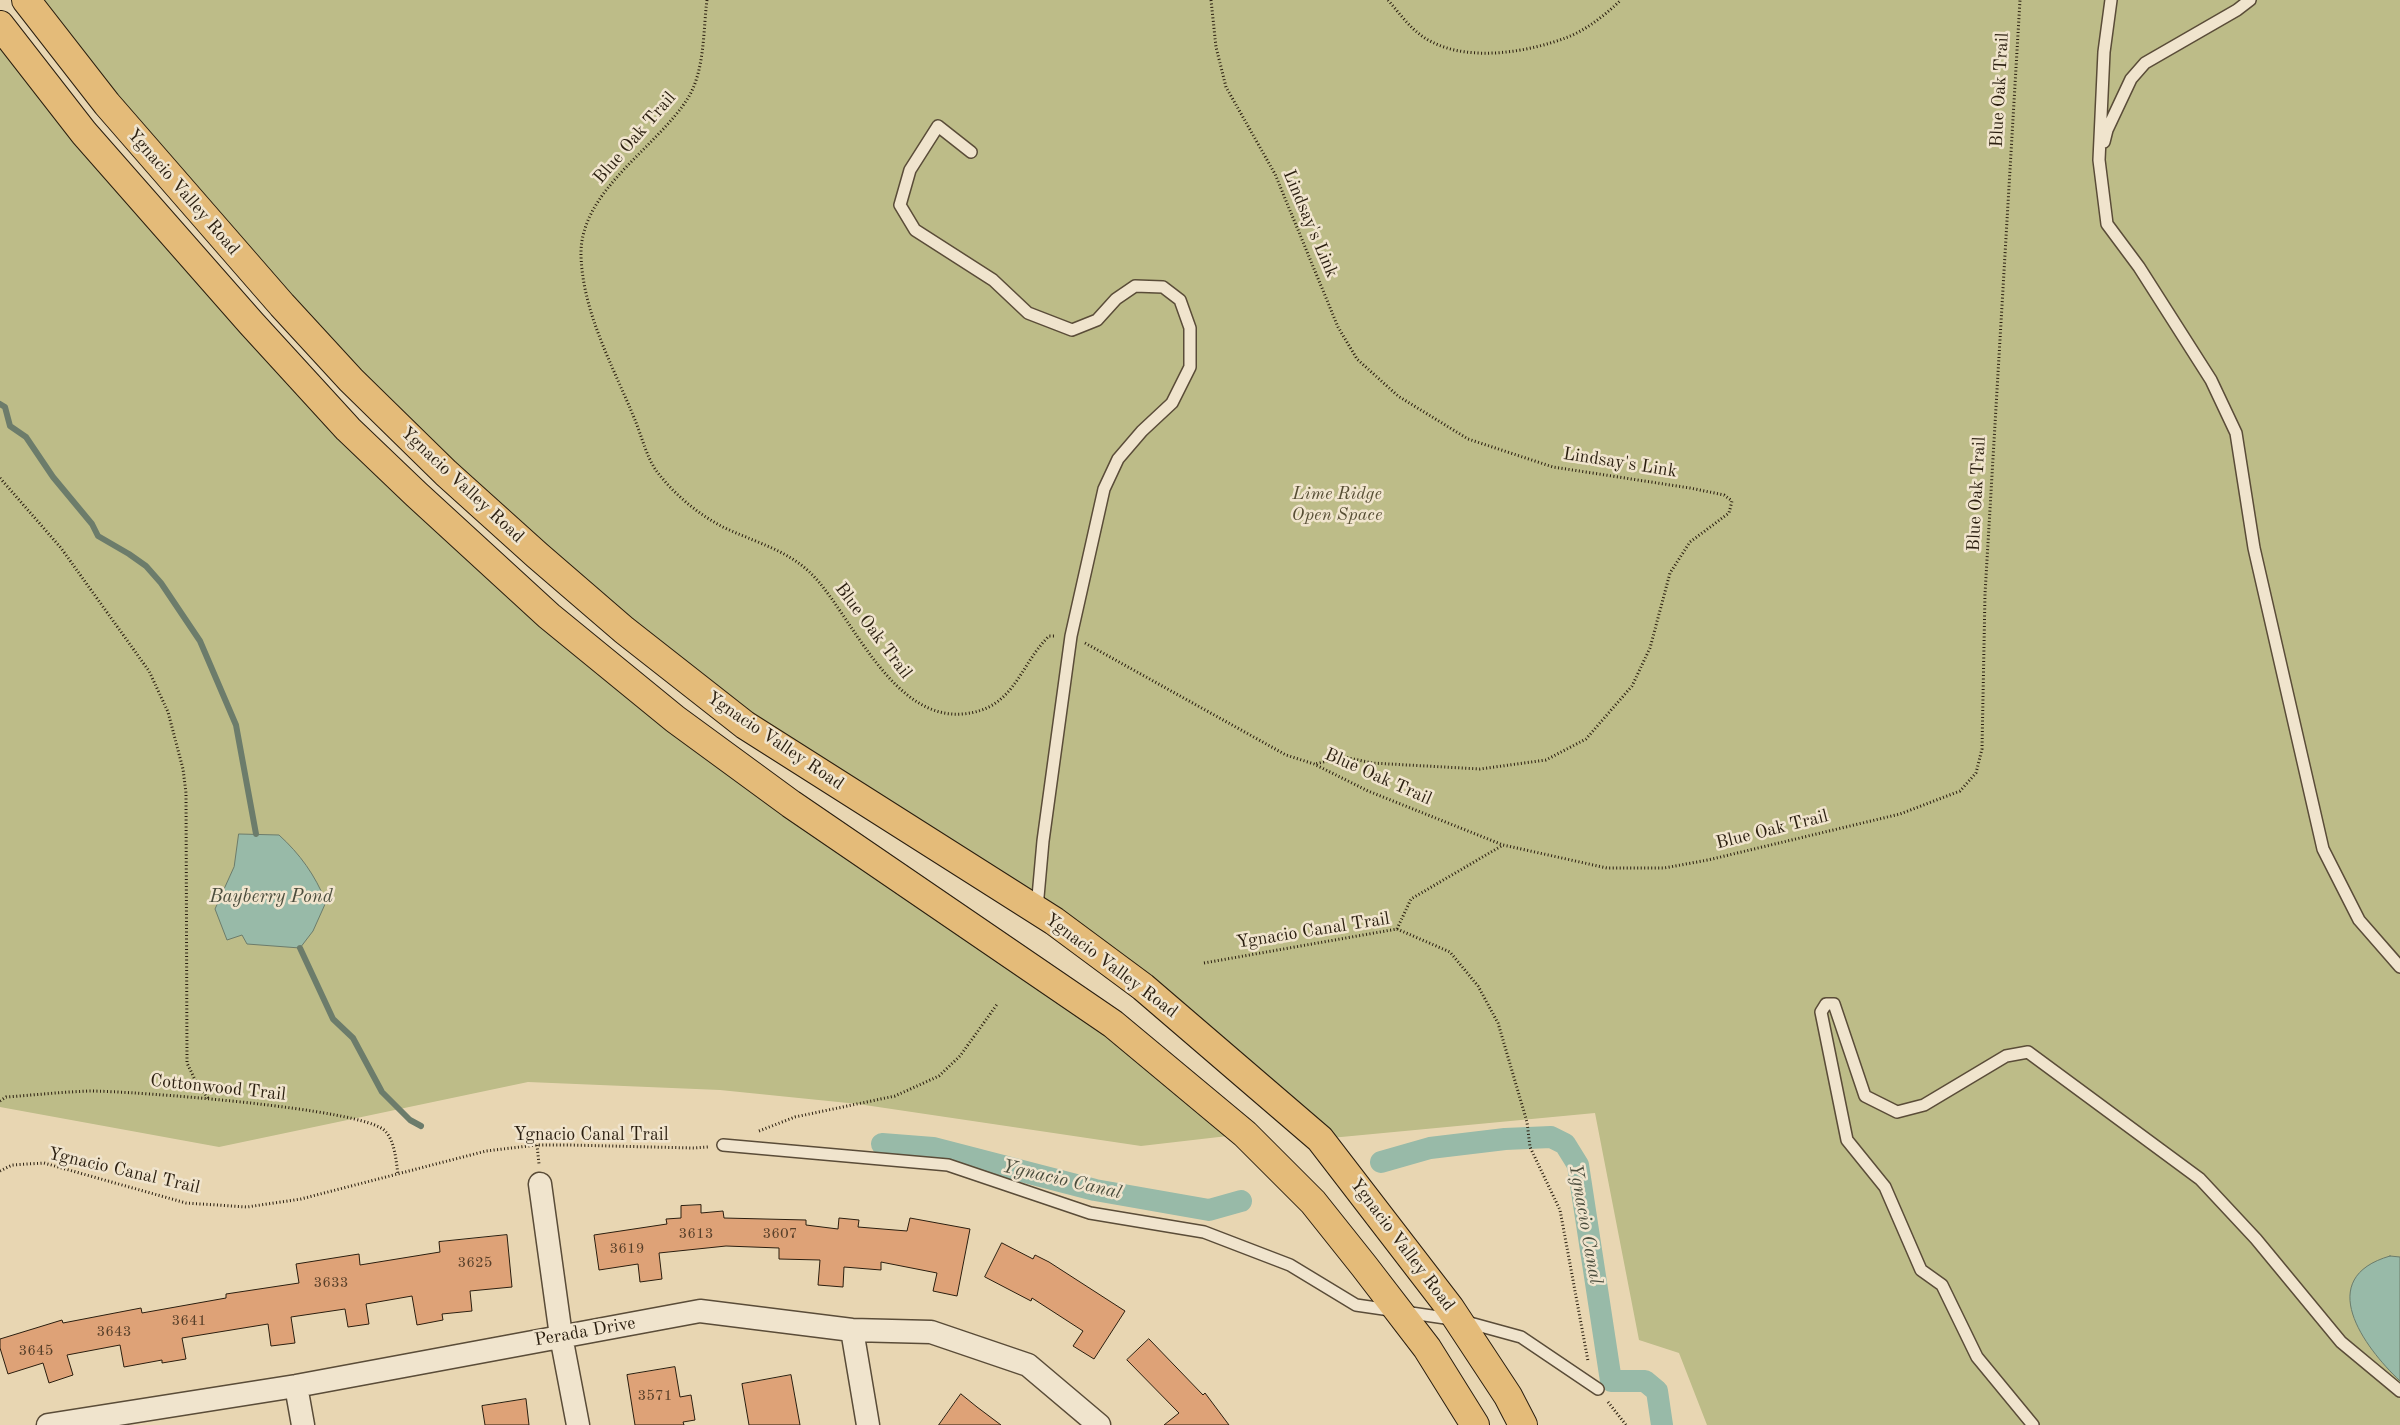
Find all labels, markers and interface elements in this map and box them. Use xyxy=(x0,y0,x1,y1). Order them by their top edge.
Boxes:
street label: Blue Oak Trail xyxy=(1986,32,2014,148)
street label: Blue Oak Trail xyxy=(589,88,681,188)
street label: Ygnacio Valley Road xyxy=(122,124,244,260)
street label: Lindsay's Link xyxy=(1278,167,1342,281)
street label: Ygnacio Valley Road xyxy=(396,422,528,548)
street label: Blue Oak Trail xyxy=(1963,436,1991,552)
street label: Lindsay's Link xyxy=(1561,443,1679,483)
park label: Lime Ridge Open Space xyxy=(1292,483,1382,526)
street label: Blue Oak Trail xyxy=(830,579,916,683)
street label: Ygnacio Valley Road xyxy=(702,687,848,795)
street label: Blue Oak Trail xyxy=(1321,744,1435,810)
street label: Blue Oak Trail xyxy=(1714,806,1830,854)
water label: Bayberry Pond xyxy=(209,886,333,908)
street label: Ygnacio Canal Trail xyxy=(1235,908,1391,954)
street label: Ygnacio Valley Road xyxy=(1040,909,1182,1023)
street label: Cottonwood Trail xyxy=(149,1070,287,1106)
street label: Ygnacio Canal Trail xyxy=(513,1124,669,1146)
street label: Ygnacio Canal Trail xyxy=(46,1143,202,1199)
water label: Ygnacio Canal xyxy=(1000,1155,1124,1205)
water label: Ygnacio Canal xyxy=(1563,1162,1607,1286)
street label: Ygnacio Valley Road xyxy=(1345,1174,1459,1316)
house number: 3613 xyxy=(679,1225,713,1243)
house number: 3607 xyxy=(763,1225,797,1243)
house number: 3619 xyxy=(610,1240,644,1258)
house number: 3625 xyxy=(458,1254,492,1272)
house number: 3633 xyxy=(314,1274,348,1292)
house number: 3641 xyxy=(172,1312,206,1330)
street label: Perada Drive xyxy=(533,1312,637,1352)
house number: 3643 xyxy=(97,1323,131,1341)
house number: 3645 xyxy=(19,1342,53,1360)
house number: 3571 xyxy=(638,1387,672,1405)

